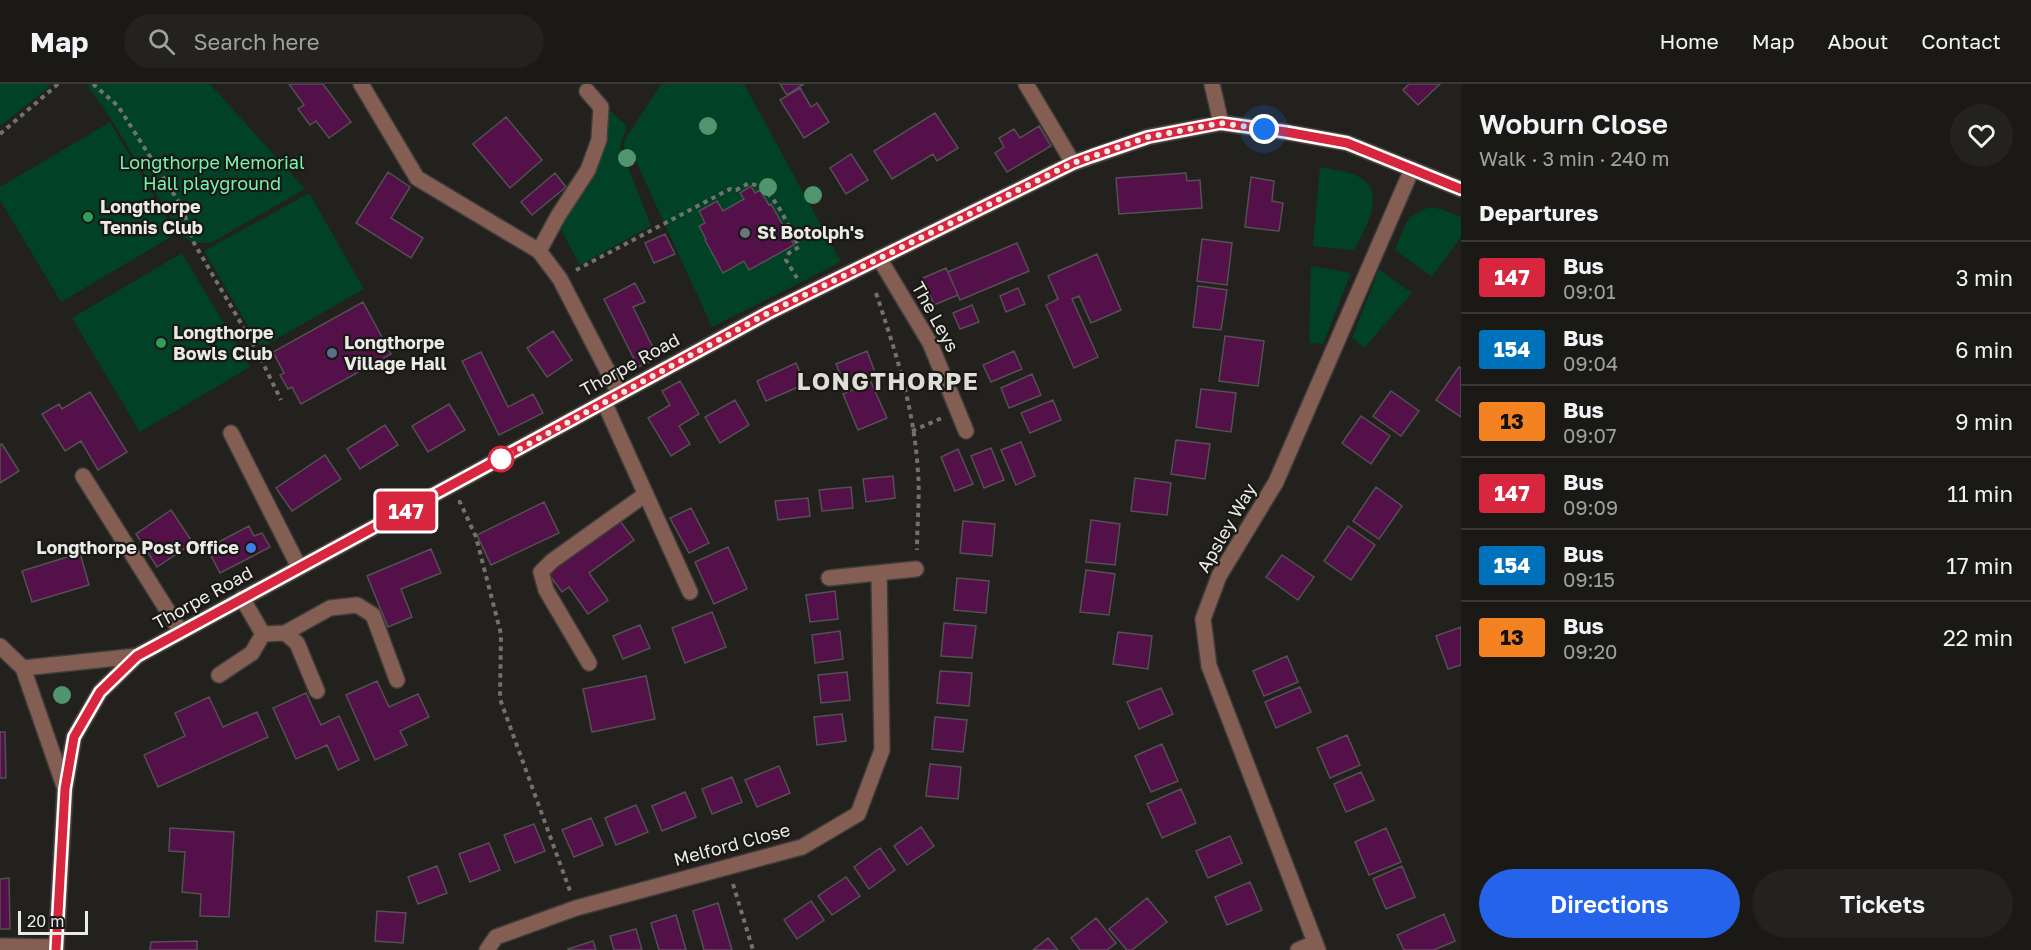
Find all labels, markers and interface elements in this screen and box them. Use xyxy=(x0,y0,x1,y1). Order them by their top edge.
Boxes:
search box xyxy=(124,14,544,68)
text: Map xyxy=(30,25,88,58)
icon: search xyxy=(145,25,178,58)
text: Search here xyxy=(193,28,319,55)
text: Home xyxy=(1659,28,1719,54)
text: Map xyxy=(1752,28,1795,54)
text: About xyxy=(1828,28,1888,54)
text: Contact xyxy=(1921,28,2001,54)
button: heart xyxy=(1950,104,2013,167)
text: Woburn Close xyxy=(1479,107,1668,140)
your location xyxy=(1249,114,1279,144)
text: Walk · 3 min · 240 m xyxy=(1479,146,1669,170)
park label: Longthorpe Memorial Hall playground xyxy=(119,151,305,194)
place label: Longthorpe Tennis Club xyxy=(100,195,203,238)
text: Departures xyxy=(1479,199,1598,226)
marker: Longthorpe Tennis Club xyxy=(81,210,95,224)
place label: St Botolph's xyxy=(757,221,864,243)
marker: St Botolph's xyxy=(738,226,752,240)
text: Bus xyxy=(1563,252,1604,279)
text: 147 xyxy=(1494,264,1530,290)
text: 3 min xyxy=(1956,264,2013,291)
street label: The Leys xyxy=(908,278,964,356)
text: 09:01 xyxy=(1563,279,1616,303)
place label: Longthorpe Bowls Club xyxy=(173,321,274,364)
text: Bus xyxy=(1563,324,1604,351)
street label: Thorpe Road xyxy=(576,328,683,400)
place label: Longthorpe Village Hall xyxy=(344,331,447,374)
marker: Longthorpe Bowls Club xyxy=(154,336,168,350)
text: 154 xyxy=(1494,336,1530,362)
text: 6 min xyxy=(1955,336,2013,363)
marker: Longthorpe Village Hall xyxy=(325,346,339,360)
text: 09:04 xyxy=(1563,351,1618,375)
district label: LONGTHORPE xyxy=(797,366,979,395)
text: Bus xyxy=(1563,396,1604,423)
text: 13 xyxy=(1500,408,1524,434)
text: 9 min xyxy=(1955,408,2013,435)
text: 09:07 xyxy=(1563,423,1617,447)
unlabelled marker xyxy=(488,446,514,472)
text: Bus xyxy=(1563,468,1604,495)
street label: Apsley Way xyxy=(1192,479,1261,576)
text: 147 xyxy=(1494,480,1530,506)
text: 11 min xyxy=(1947,480,2013,507)
line badge: 147 xyxy=(372,492,440,530)
text: 09:09 xyxy=(1563,495,1618,519)
text: 147 xyxy=(388,498,424,524)
place label: Longthorpe Post Office xyxy=(36,536,239,558)
text: Bus xyxy=(1563,540,1604,567)
marker: Longthorpe Post Office xyxy=(244,541,258,555)
text: 154 xyxy=(1494,552,1530,578)
text: 17 min xyxy=(1946,552,2013,579)
street label: Thorpe Road xyxy=(149,561,256,633)
text: 09:15 xyxy=(1563,567,1615,591)
text: Bus xyxy=(1563,612,1604,639)
text: 13 xyxy=(1500,624,1524,650)
text: 22 min xyxy=(1943,624,2013,651)
text: 09:20 xyxy=(1563,639,1618,663)
street label: Melford Close xyxy=(671,818,792,870)
button: Directions xyxy=(1479,869,1740,938)
button: Tickets xyxy=(1752,869,2013,938)
scale bar xyxy=(18,908,88,936)
text: 20 m xyxy=(27,911,64,931)

